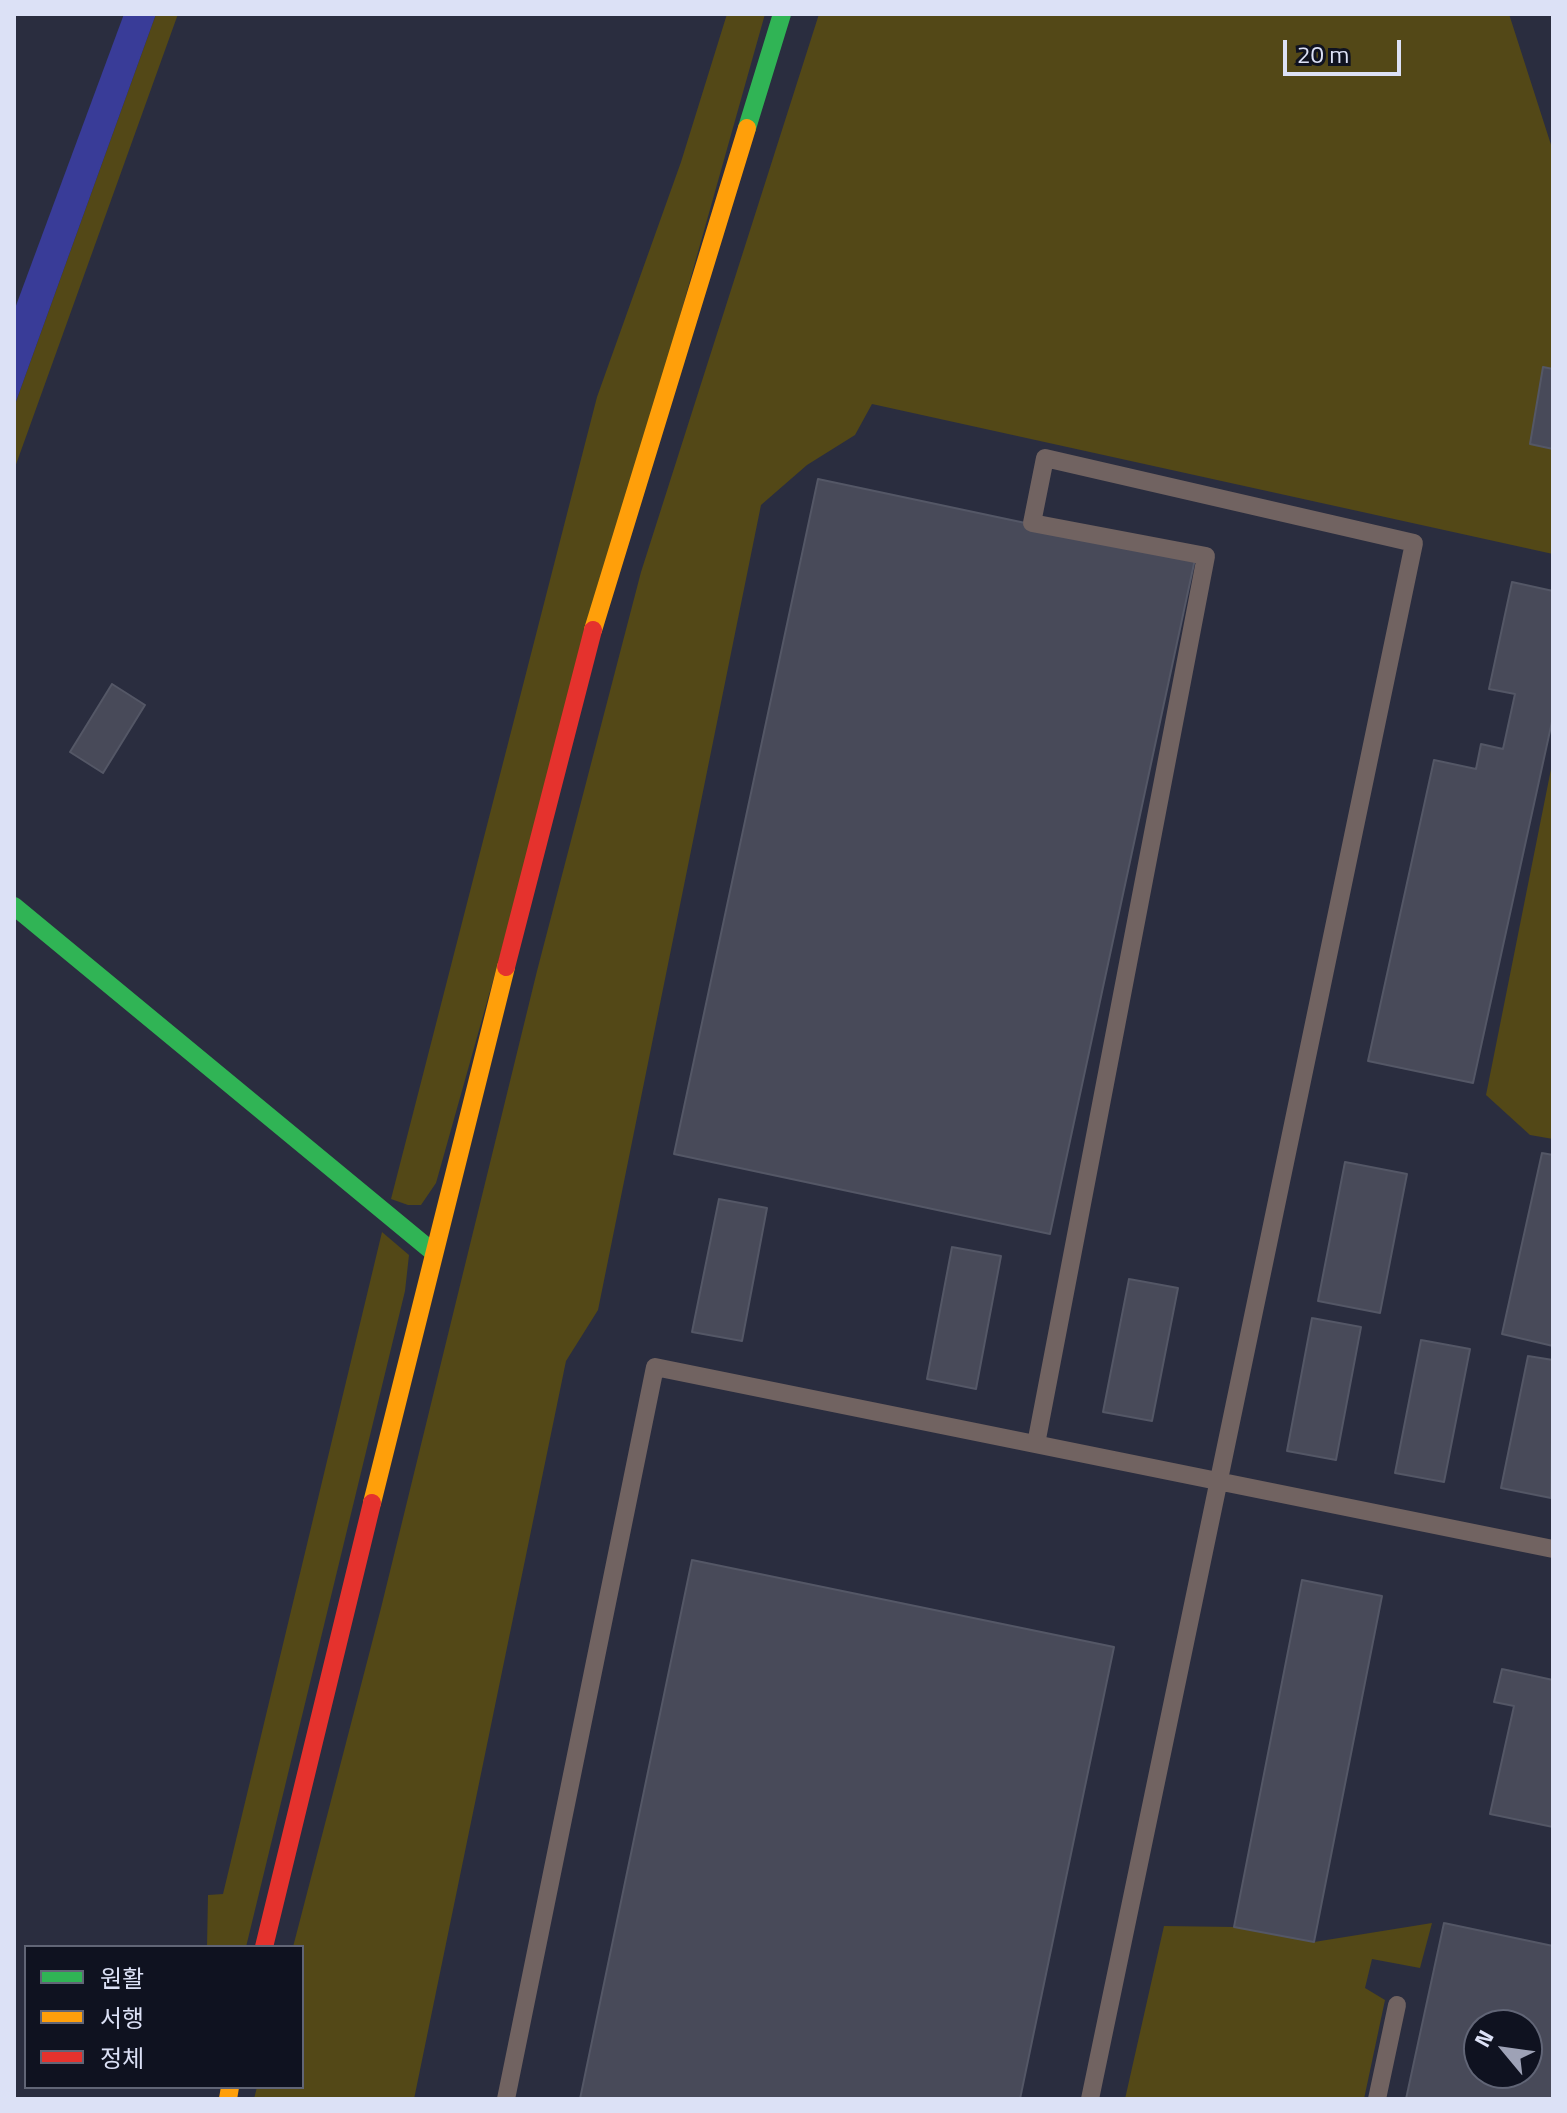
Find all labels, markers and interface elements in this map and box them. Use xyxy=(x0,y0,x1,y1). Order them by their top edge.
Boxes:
scale bar xyxy=(1287,24,1405,74)
text: 20 m xyxy=(1297,36,1349,72)
legend xyxy=(24,1945,304,2089)
text: 원활 xyxy=(100,1960,144,1996)
text: 서행 xyxy=(100,2000,144,2036)
north arrow xyxy=(1463,2009,1543,2089)
text: N xyxy=(1465,2023,1502,2053)
text: 정체 xyxy=(100,2040,144,2076)

